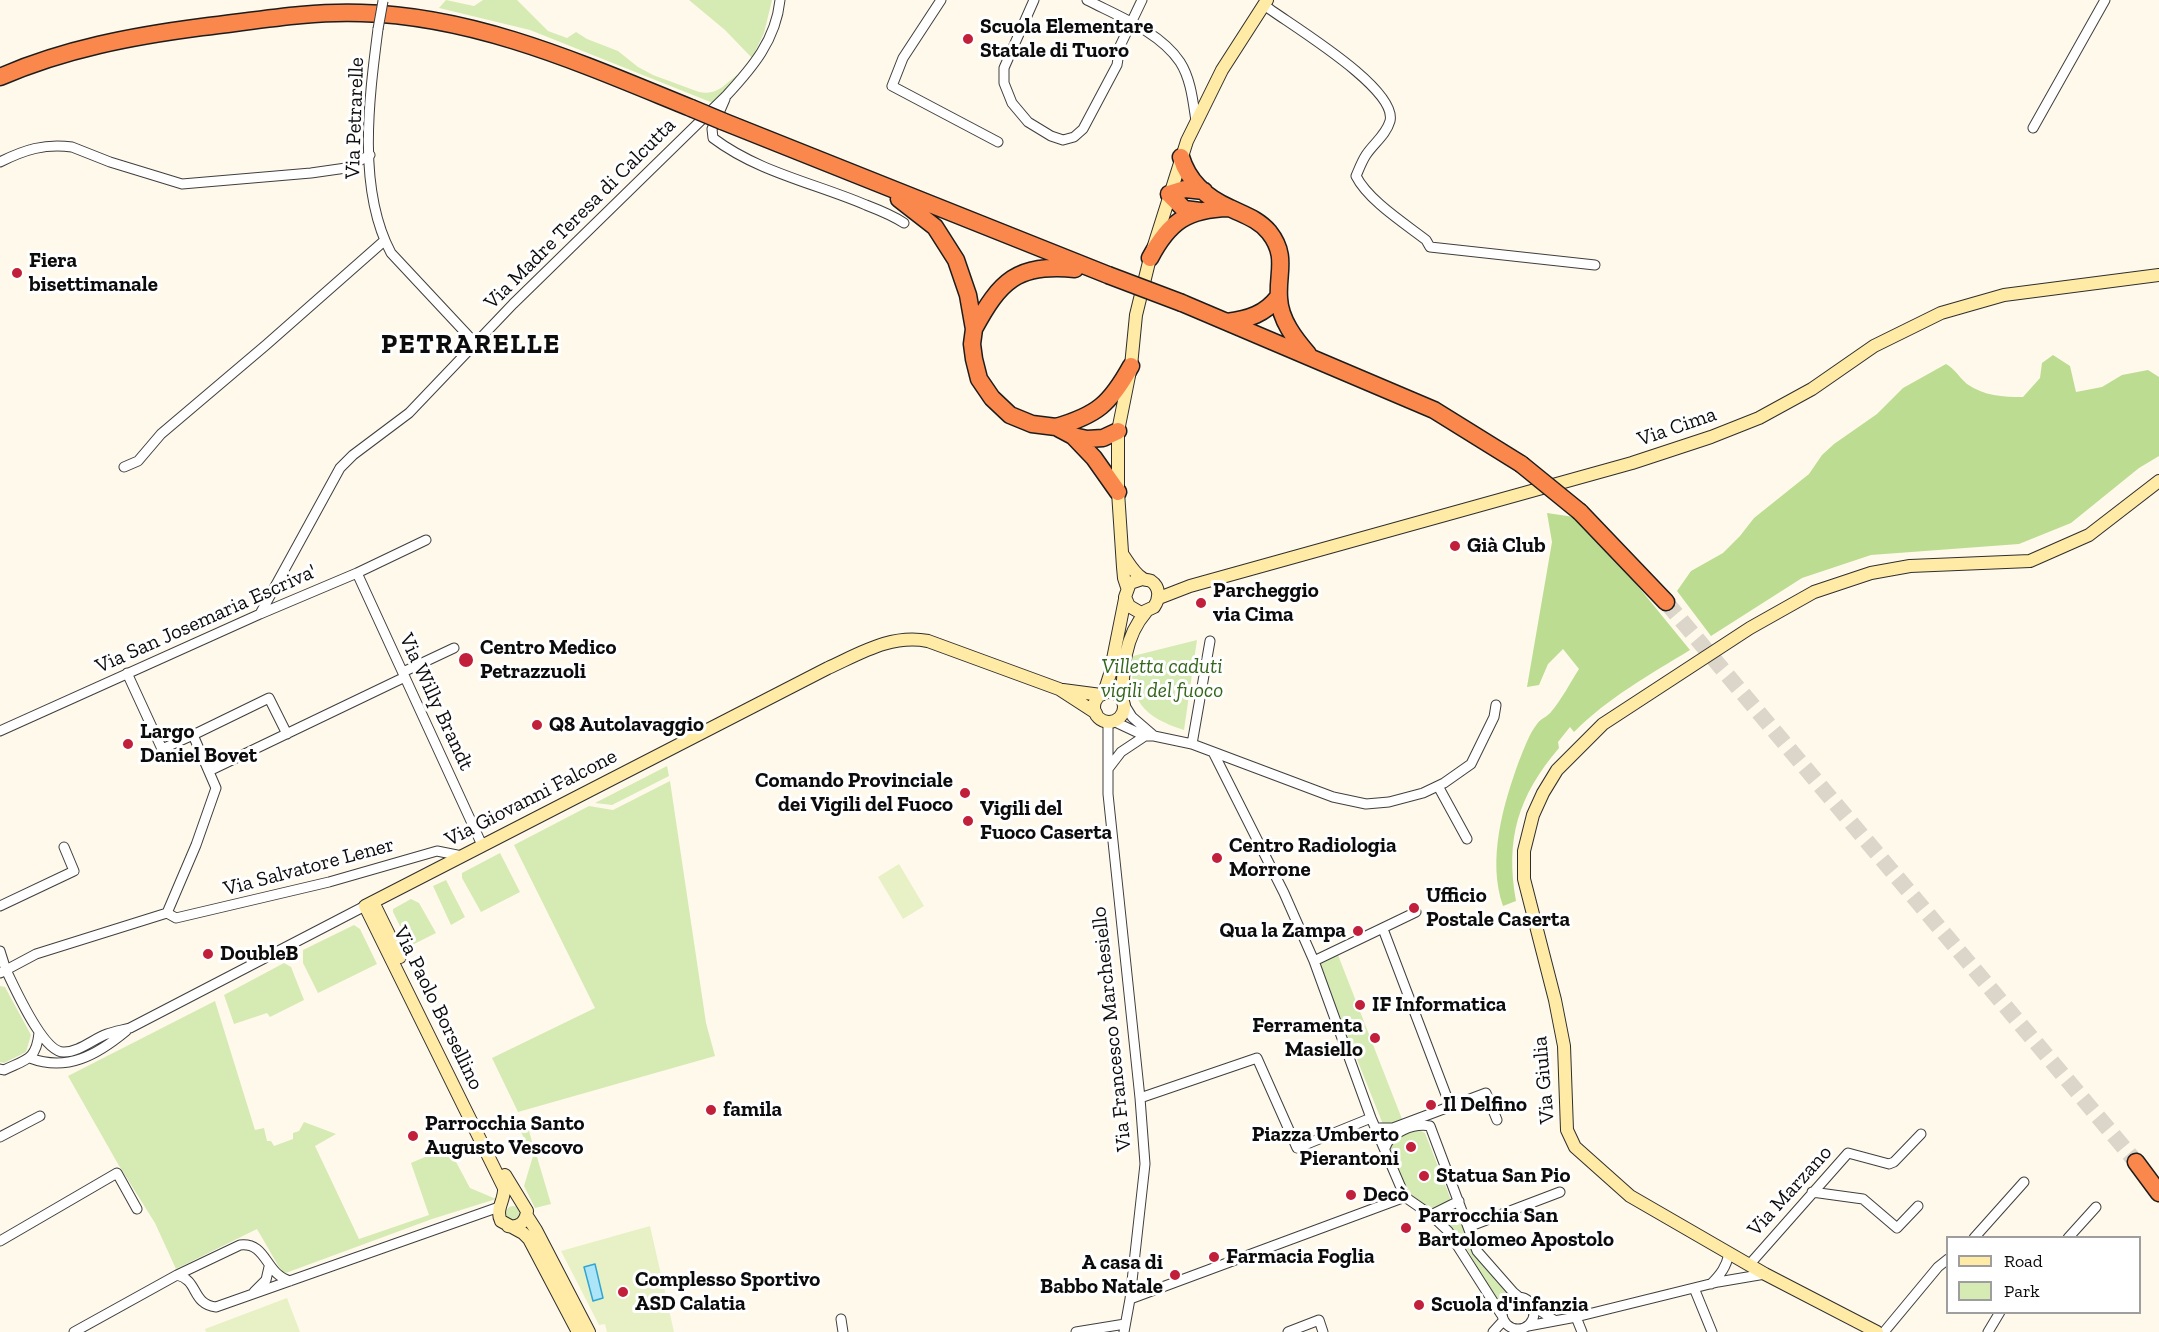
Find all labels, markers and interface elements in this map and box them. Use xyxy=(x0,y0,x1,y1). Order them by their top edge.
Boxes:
place label: Scuola Elementare Statale di Tuoro xyxy=(980,14,1153,64)
marker: Scuola Elementare Statale di Tuoro xyxy=(961,32,975,46)
street label: Via Petrarelle xyxy=(340,57,370,179)
street label: Via Madre Teresa di Calcutta xyxy=(479,113,681,315)
place label: Fiera bisettimanale xyxy=(29,248,158,298)
marker: Fiera bisettimanale xyxy=(10,266,24,280)
district label: PETRARELLE xyxy=(381,329,561,361)
street label: Via Cima xyxy=(1634,402,1720,452)
place label: Già Club xyxy=(1467,533,1546,559)
marker: Già Club xyxy=(1448,539,1462,553)
street label: Via San Josemaria Escriva' xyxy=(92,559,320,679)
place label: Parcheggio via Cima xyxy=(1213,578,1319,628)
marker: Parcheggio via Cima xyxy=(1194,596,1208,610)
street label: Via Willy Brandt xyxy=(393,629,479,775)
place label: Centro Medico Petrazzuoli xyxy=(480,635,616,685)
marker: Centro Medico Petrazzuoli xyxy=(457,651,475,669)
park label: Villetta caduti vigili del fuoco xyxy=(1101,654,1223,704)
place label: Q8 Autolavaggio xyxy=(549,712,704,738)
marker: Q8 Autolavaggio xyxy=(530,718,544,732)
place label: Largo Daniel Bovet xyxy=(140,719,257,769)
marker: Largo Daniel Bovet xyxy=(121,737,135,751)
street label: Via Giovanni Falcone xyxy=(441,744,621,852)
place label: Comando Provinciale dei Vigili del Fuoco xyxy=(755,768,953,818)
marker: Comando Provinciale dei Vigili del Fuoco xyxy=(958,786,972,800)
place label: Vigili del Fuoco Caserta xyxy=(980,796,1112,846)
marker: Vigili del Fuoco Caserta xyxy=(961,814,975,828)
street label: Via Salvatore Lener xyxy=(221,832,397,902)
place label: Centro Radiologia Morrone xyxy=(1229,833,1397,883)
marker: Centro Radiologia Morrone xyxy=(1210,851,1224,865)
place label: Ufficio Postale Caserta xyxy=(1426,883,1570,933)
marker: Ufficio Postale Caserta xyxy=(1407,901,1421,915)
street label: Via Francesco Marchesiello xyxy=(1087,905,1137,1153)
place label: Qua la Zampa xyxy=(1220,918,1346,944)
street label: Via Paolo Borsellino xyxy=(387,922,489,1094)
marker: Qua la Zampa xyxy=(1351,924,1365,938)
place label: DoubleB xyxy=(220,941,298,967)
marker: DoubleB xyxy=(201,947,215,961)
place label: IF Informatica xyxy=(1372,992,1506,1018)
marker: IF Informatica xyxy=(1353,998,1367,1012)
place label: Ferramenta Masiello xyxy=(1252,1013,1363,1063)
marker: Ferramenta Masiello xyxy=(1368,1031,1382,1045)
street label: Via Giulia xyxy=(1528,1035,1560,1125)
place label: Il Delfino xyxy=(1443,1092,1527,1118)
place label: famila xyxy=(723,1097,782,1123)
marker: Il Delfino xyxy=(1424,1098,1438,1112)
marker: famila xyxy=(704,1103,718,1117)
place label: Parrocchia Santo Augusto Vescovo xyxy=(425,1111,584,1161)
place label: Piazza Umberto Pierantoni xyxy=(1252,1122,1399,1172)
marker: Parrocchia Santo Augusto Vescovo xyxy=(406,1129,420,1143)
marker: Piazza Umberto Pierantoni xyxy=(1404,1140,1418,1154)
street label: Via Marzano xyxy=(1743,1140,1837,1242)
place label: Statua San Pio xyxy=(1436,1163,1570,1189)
marker: Statua San Pio xyxy=(1417,1169,1431,1183)
place label: Decò xyxy=(1363,1182,1409,1208)
marker: Decò xyxy=(1344,1188,1358,1202)
place label: Parrocchia San Bartolomeo Apostolo xyxy=(1418,1203,1614,1253)
marker: Parrocchia San Bartolomeo Apostolo xyxy=(1399,1221,1413,1235)
legend xyxy=(1946,1236,2141,1314)
place label: Farmacia Foglia xyxy=(1226,1244,1375,1270)
place label: A casa di Babbo Natale xyxy=(1040,1250,1163,1300)
marker: Farmacia Foglia xyxy=(1207,1250,1221,1264)
text: Road xyxy=(2004,1250,2043,1272)
place label: Complesso Sportivo ASD Calatia xyxy=(635,1267,820,1317)
marker: A casa di Babbo Natale xyxy=(1168,1268,1182,1282)
text: Park xyxy=(2004,1280,2040,1302)
marker: Complesso Sportivo ASD Calatia xyxy=(616,1285,630,1299)
place label: Scuola d'infanzia xyxy=(1431,1292,1589,1318)
marker: Scuola d'infanzia xyxy=(1412,1298,1426,1312)

